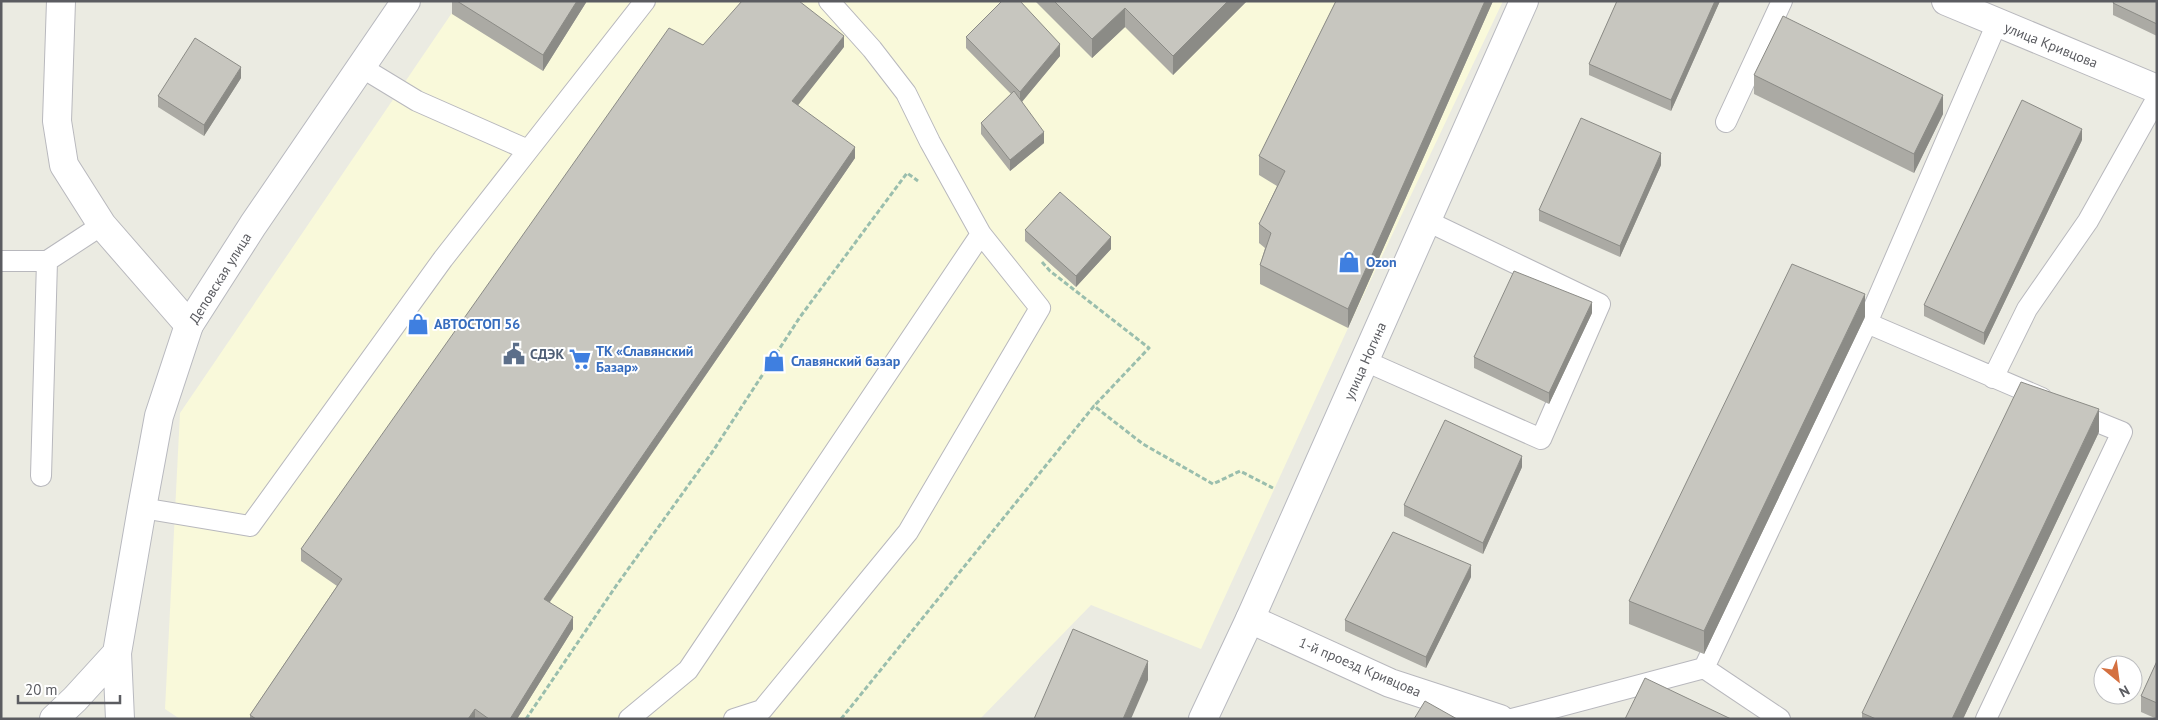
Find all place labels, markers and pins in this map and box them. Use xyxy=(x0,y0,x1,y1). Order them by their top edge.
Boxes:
shop icon: Ozon xyxy=(1336,249,1362,275)
place label: Ozon xyxy=(1366,253,1397,271)
shop icon: АВТОСТОП 56 xyxy=(405,311,431,337)
place label: АВТОСТОП 56 xyxy=(434,315,520,333)
public building icon: СДЭК xyxy=(501,341,527,367)
place label: ТК «Славянский Базар» xyxy=(596,342,694,376)
place label: СДЭК xyxy=(530,345,564,363)
supermarket icon: ТК «Славянский Базар» xyxy=(567,346,593,372)
shop icon: Славянский базар xyxy=(761,348,787,374)
place label: Славянский базар xyxy=(791,352,901,370)

